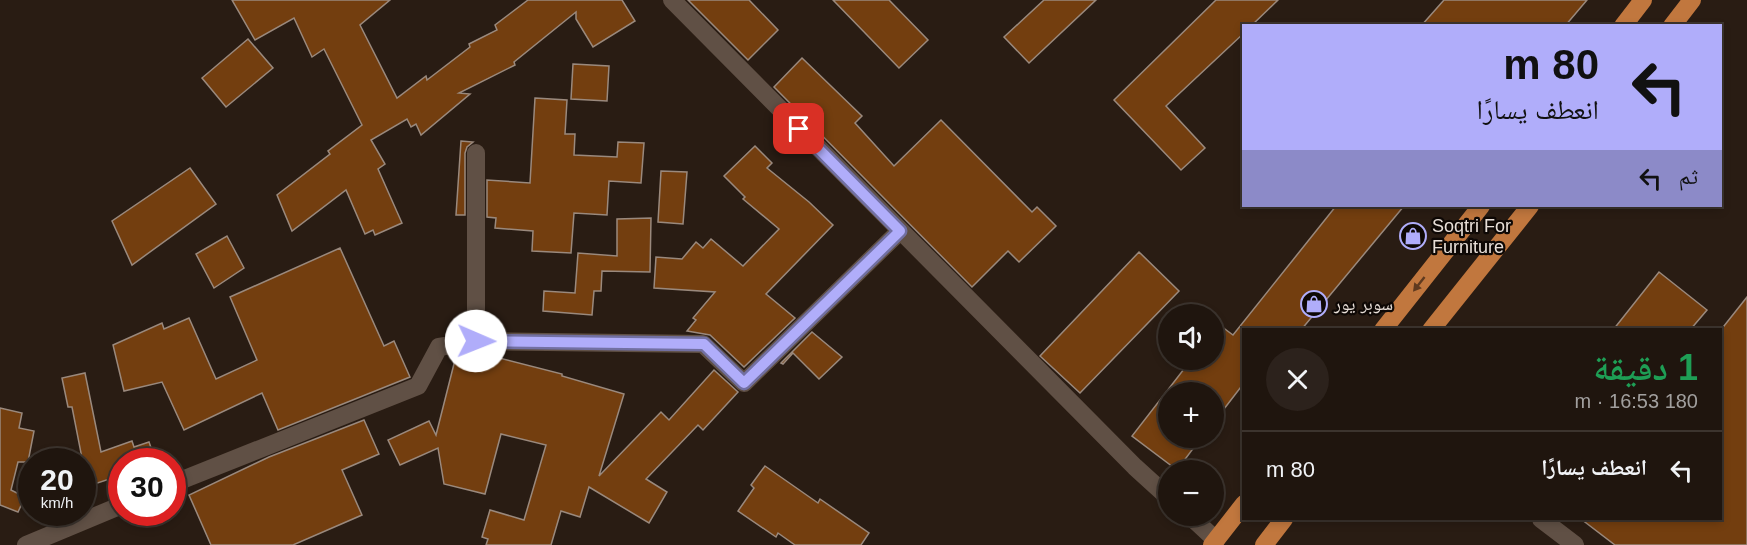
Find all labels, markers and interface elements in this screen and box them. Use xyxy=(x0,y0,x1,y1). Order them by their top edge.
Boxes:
text: 80 m xyxy=(1503,41,1599,88)
icon: left xyxy=(1620,48,1698,126)
text: انعطف يسارًا xyxy=(1477,95,1599,125)
pin xyxy=(773,103,824,154)
icon: arrive xyxy=(782,112,815,145)
icon: left xyxy=(1634,162,1667,195)
text: ثم xyxy=(1679,164,1698,189)
place label: Soqtri For Furniture xyxy=(1432,216,1511,257)
shop icon: Soqtri For Furniture xyxy=(1398,221,1428,251)
one-way arrow xyxy=(1413,277,1425,292)
shop icon: سوبر يور xyxy=(1299,289,1329,319)
place label: سوبر يور xyxy=(1333,294,1393,315)
map controls xyxy=(1158,304,1224,526)
button: sound xyxy=(1158,304,1224,370)
position arrow xyxy=(444,309,508,373)
text: 1 دقيقة xyxy=(1593,347,1698,388)
button: close xyxy=(1266,348,1329,411)
button: + xyxy=(1158,382,1224,448)
text: 180 m · 16:53 xyxy=(1575,390,1698,412)
speed limit sign: 30 xyxy=(108,448,186,526)
icon: left xyxy=(1665,454,1698,487)
text: انعطف يسارًا xyxy=(1541,455,1647,480)
text: 80 m xyxy=(1266,457,1315,482)
button: − xyxy=(1158,460,1224,526)
text: 20 xyxy=(40,463,74,496)
text: km/h xyxy=(41,494,73,511)

